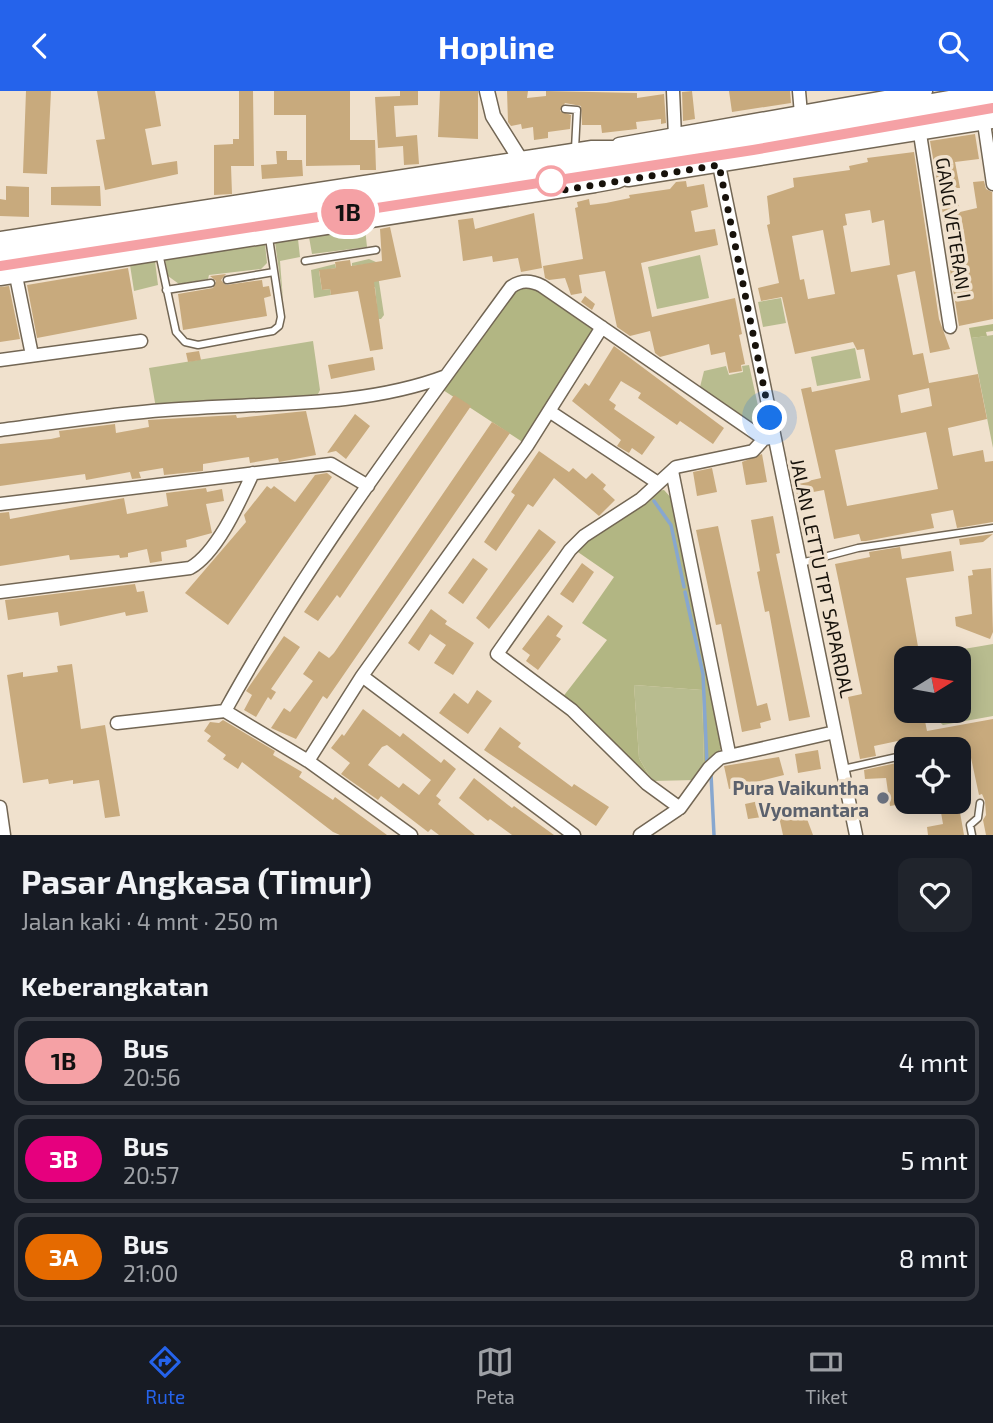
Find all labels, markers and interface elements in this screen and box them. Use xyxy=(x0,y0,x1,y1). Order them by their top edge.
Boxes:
icon: back xyxy=(21,27,59,65)
text: Hopline xyxy=(438,27,555,65)
icon: search xyxy=(934,27,972,65)
street label: GANG VETERAN I xyxy=(931,156,977,300)
unlabelled marker xyxy=(536,166,566,196)
line badge: 1B xyxy=(316,189,380,235)
text: 1B xyxy=(335,197,361,226)
your location xyxy=(752,400,787,435)
street label: JALAN LETTU TPT SAPARDAL xyxy=(786,456,860,700)
north arrow xyxy=(894,646,971,723)
map controls xyxy=(894,646,971,814)
button: locate xyxy=(894,737,971,814)
place label: Pura Vaikuntha Vyomantara xyxy=(732,776,869,822)
marker: Pura Vaikuntha Vyomantara xyxy=(875,790,891,806)
button: heart xyxy=(898,858,972,932)
text: Pasar Angkasa (Timur) xyxy=(21,861,372,901)
text: Jalan kaki · 4 mnt · 250 m xyxy=(21,907,278,935)
text: Keberangkatan xyxy=(21,970,209,1001)
text: Bus xyxy=(123,1032,169,1063)
text: 1B xyxy=(51,1046,76,1075)
text: 4 mnt xyxy=(898,1046,968,1077)
text: 20:56 xyxy=(123,1063,181,1091)
text: Bus xyxy=(123,1130,169,1161)
text: 3B xyxy=(49,1144,78,1173)
text: 5 mnt xyxy=(900,1144,968,1175)
text: 20:57 xyxy=(123,1161,179,1189)
text: Bus xyxy=(123,1228,169,1259)
text: 3A xyxy=(49,1242,78,1271)
text: 8 mnt xyxy=(899,1242,968,1273)
text: 21:00 xyxy=(123,1259,178,1287)
tab: Rute xyxy=(145,1343,185,1408)
tab: Peta xyxy=(476,1343,515,1408)
tab: Tiket xyxy=(805,1343,848,1408)

